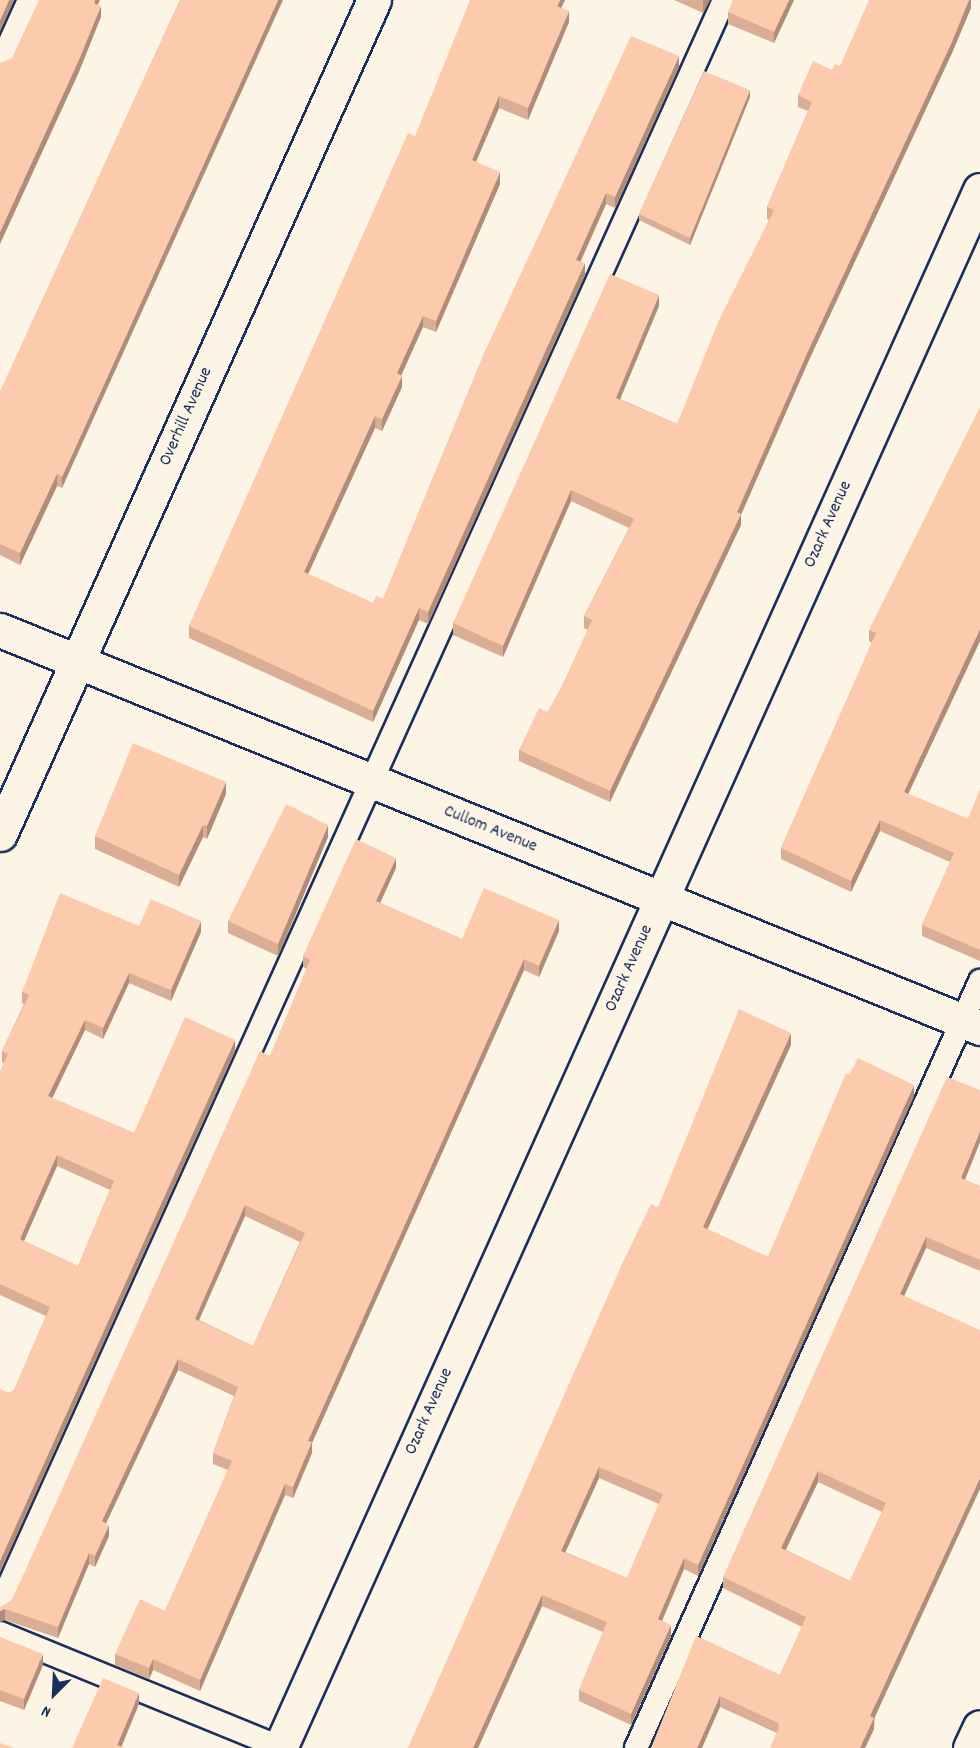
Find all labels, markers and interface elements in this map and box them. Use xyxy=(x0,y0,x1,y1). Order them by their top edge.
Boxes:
street label: Overhill Avenue xyxy=(156,364,218,470)
street label: Ozark Avenue xyxy=(800,478,858,572)
street label: Cullom Avenue xyxy=(440,801,540,859)
street label: Ozark Avenue xyxy=(601,922,659,1016)
street label: Ozark Avenue xyxy=(401,1365,459,1459)
north arrow xyxy=(24,1664,84,1724)
text: N xyxy=(38,1699,55,1723)

